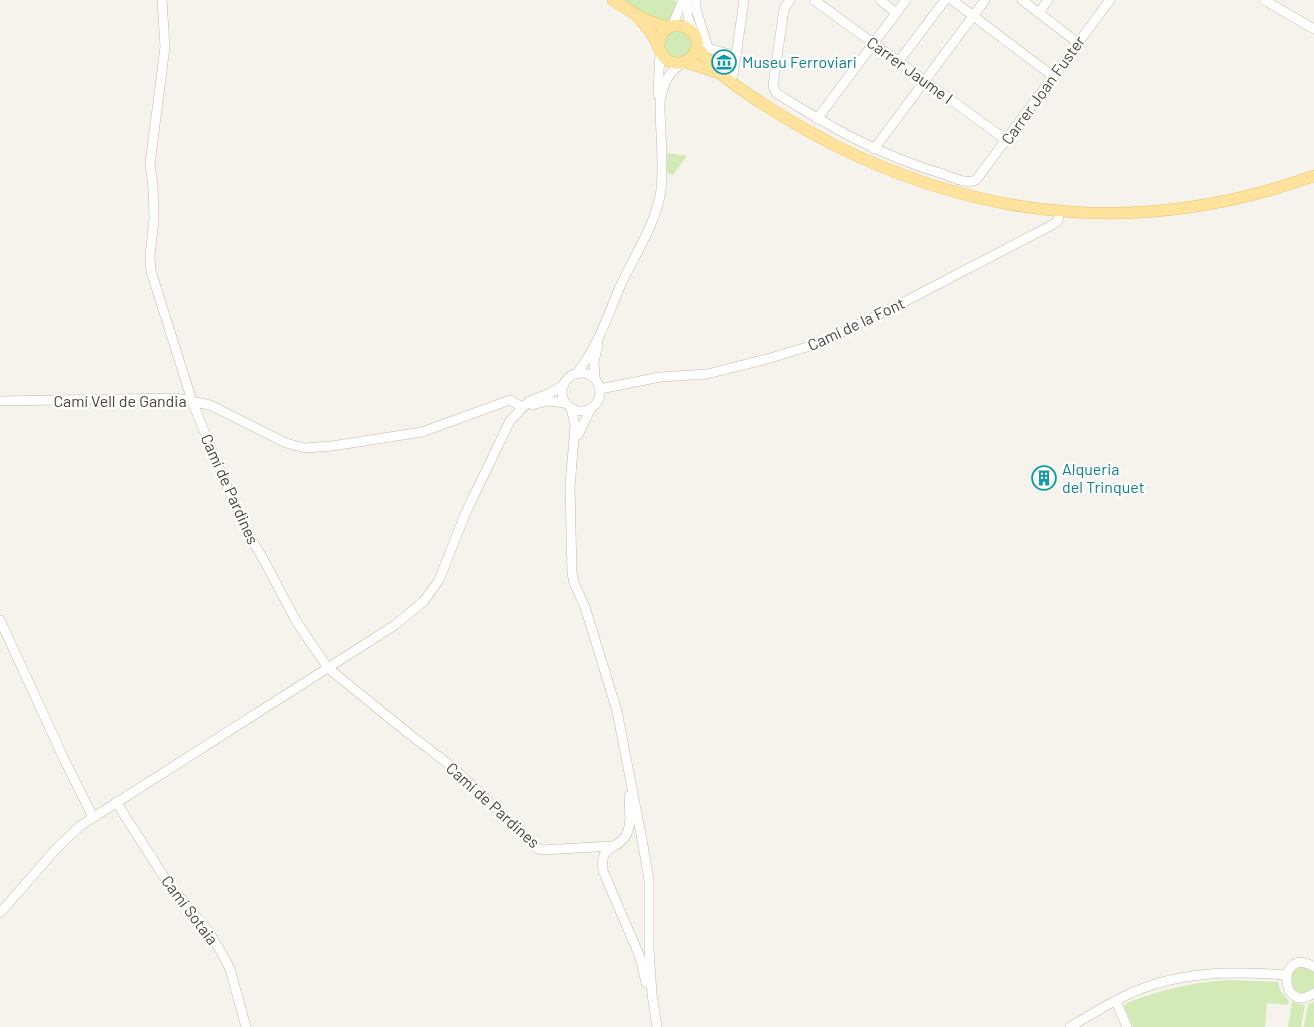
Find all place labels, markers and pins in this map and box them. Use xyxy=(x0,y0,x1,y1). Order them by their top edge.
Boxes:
museum icon: Museu Ferroviari xyxy=(711,49,737,75)
place label: Museu Ferroviari xyxy=(742,52,857,71)
place label: Alqueria del Trinquet xyxy=(1062,459,1145,496)
building icon: Alqueria del Trinquet xyxy=(1031,465,1057,491)

